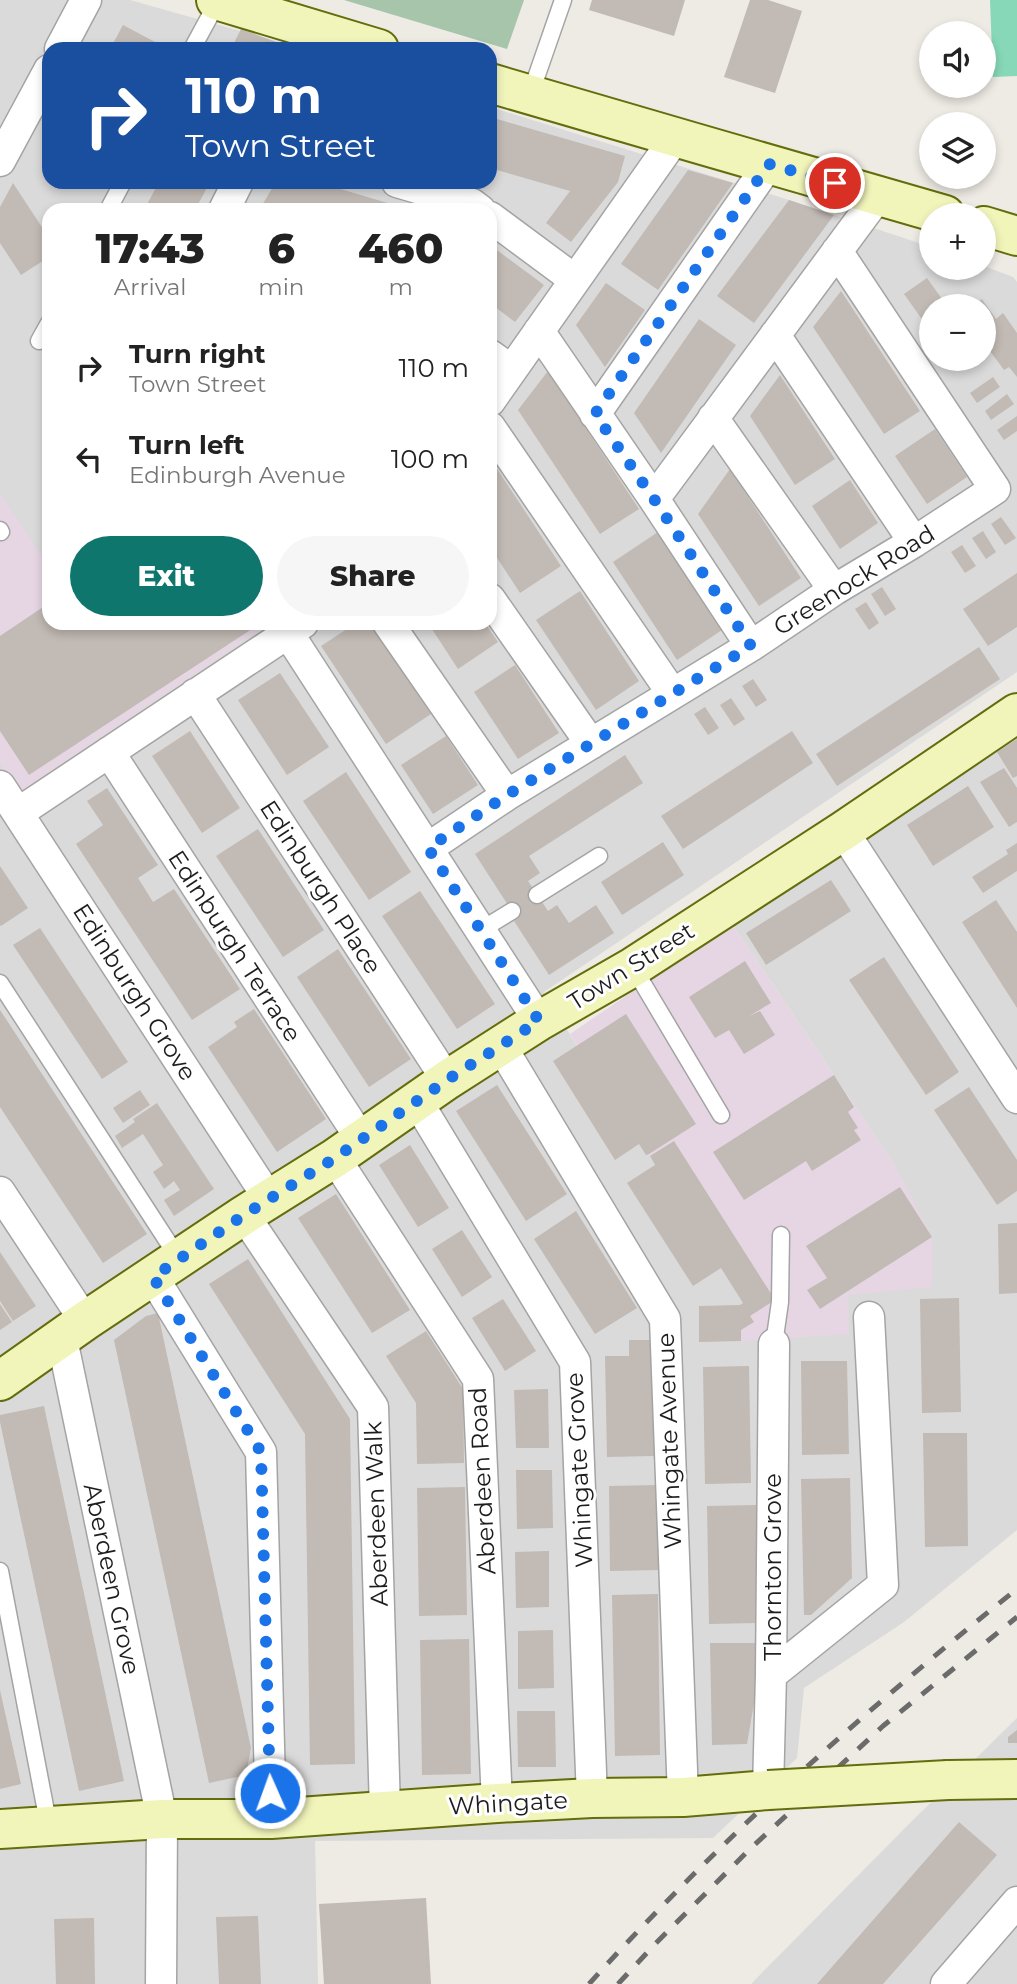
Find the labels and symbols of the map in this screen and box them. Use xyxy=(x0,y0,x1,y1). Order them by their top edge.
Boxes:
pin xyxy=(805,153,865,213)
street label: Greenock Road xyxy=(768,519,940,641)
street label: Edinburgh Place xyxy=(254,795,388,979)
street label: Edinburgh Terrace xyxy=(162,845,308,1047)
street label: Edinburgh Grove xyxy=(67,898,203,1086)
street label: Town Street xyxy=(563,916,700,1016)
street label: Whingate Avenue xyxy=(651,1332,687,1550)
street label: Whingate Grove xyxy=(559,1372,599,1568)
street label: Aberdeen Road xyxy=(463,1386,501,1576)
street label: Aberdeen Walk xyxy=(358,1420,394,1607)
street label: Thornton Grove xyxy=(758,1473,787,1661)
street label: Aberdeen Grove xyxy=(78,1481,146,1677)
position arrow xyxy=(233,1756,307,1830)
street label: Whingate xyxy=(448,1785,568,1821)

